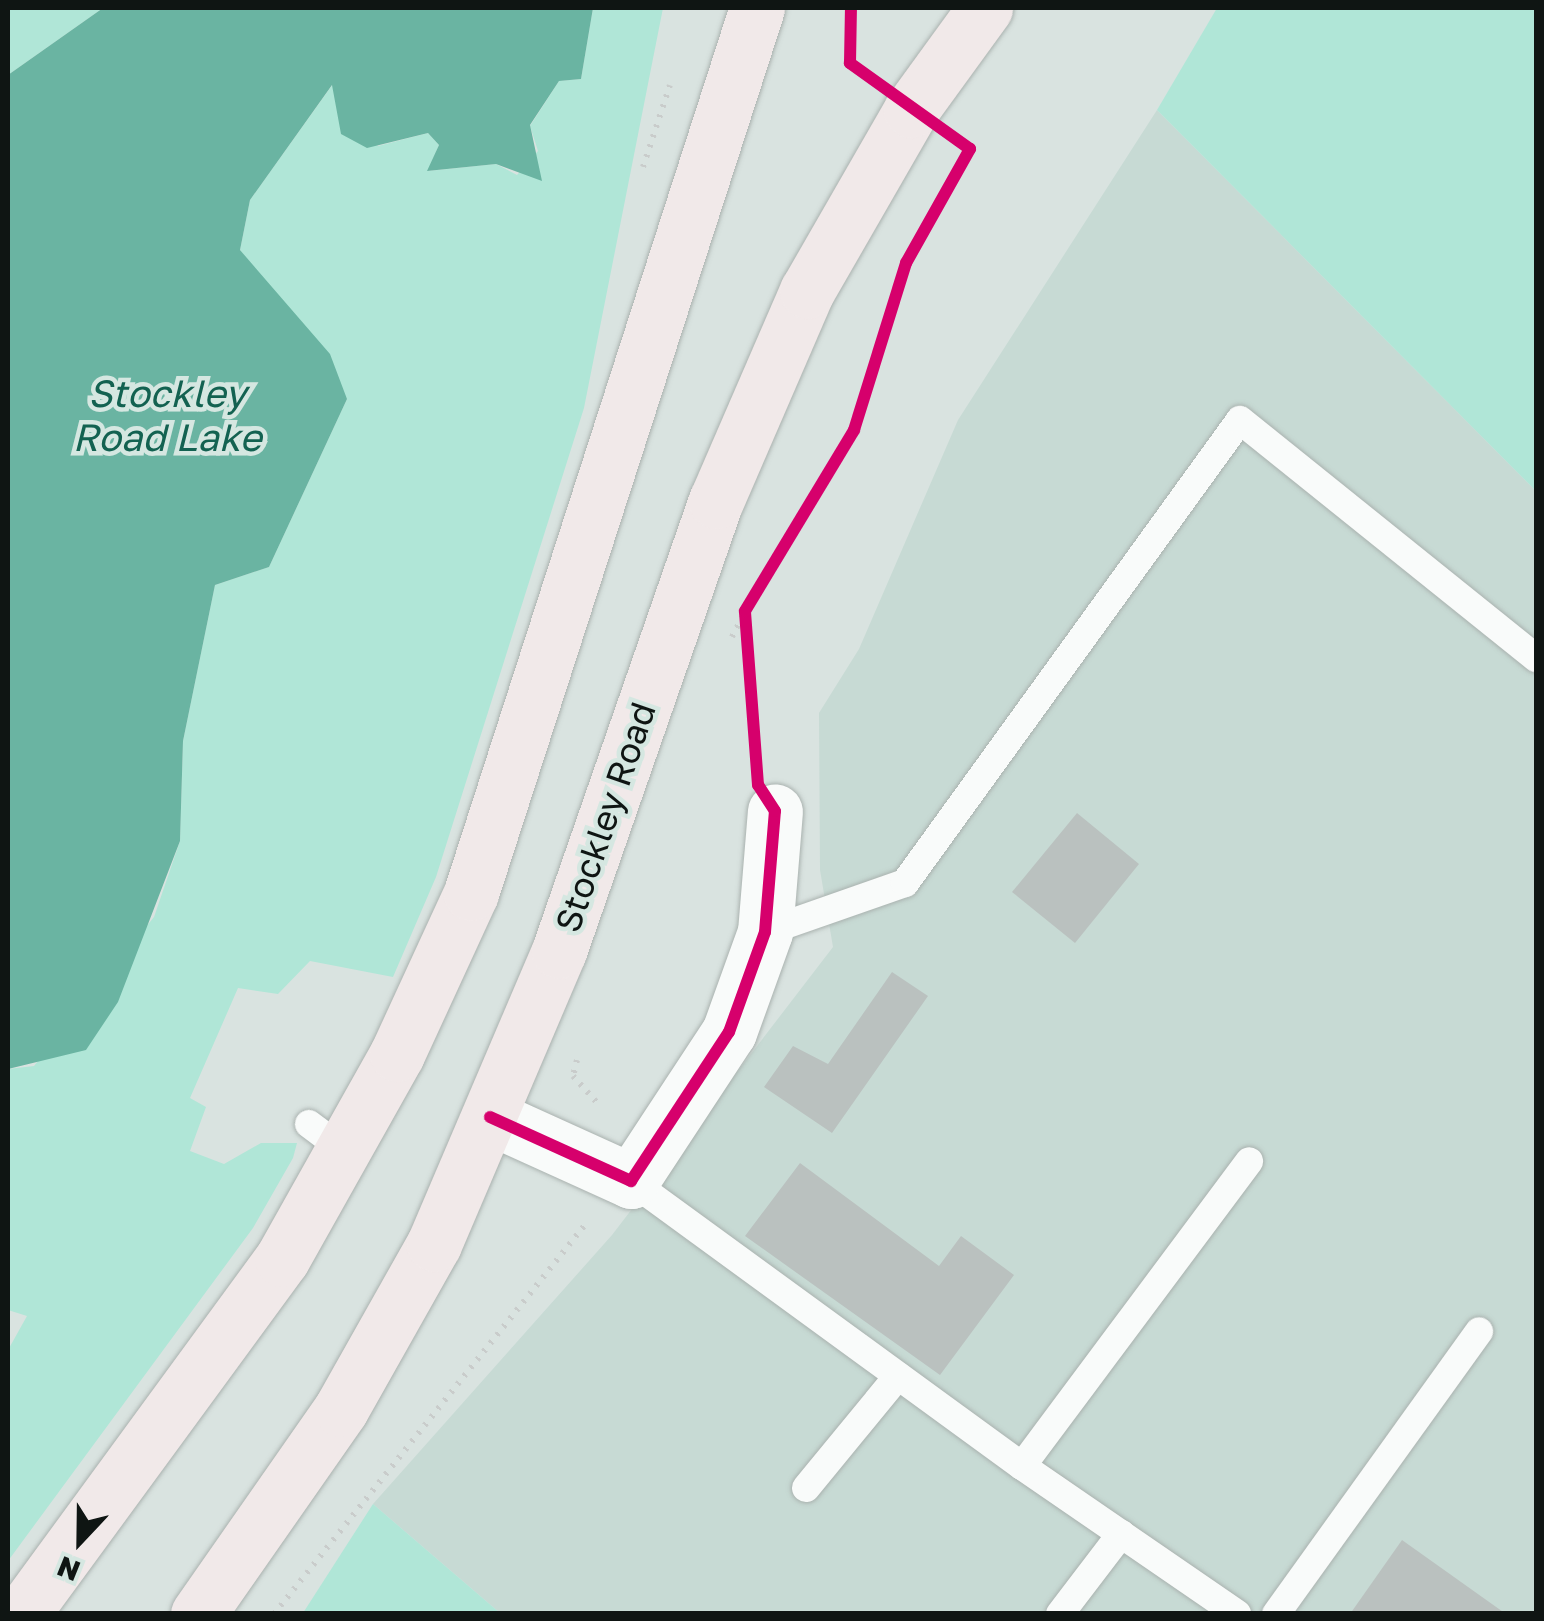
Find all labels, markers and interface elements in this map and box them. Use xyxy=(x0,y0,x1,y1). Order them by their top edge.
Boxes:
water label: Stockley Road Lake xyxy=(73,370,261,459)
street label: Stockley Road xyxy=(546,697,664,937)
north arrow xyxy=(30,1491,130,1591)
text: N xyxy=(53,1550,85,1589)

